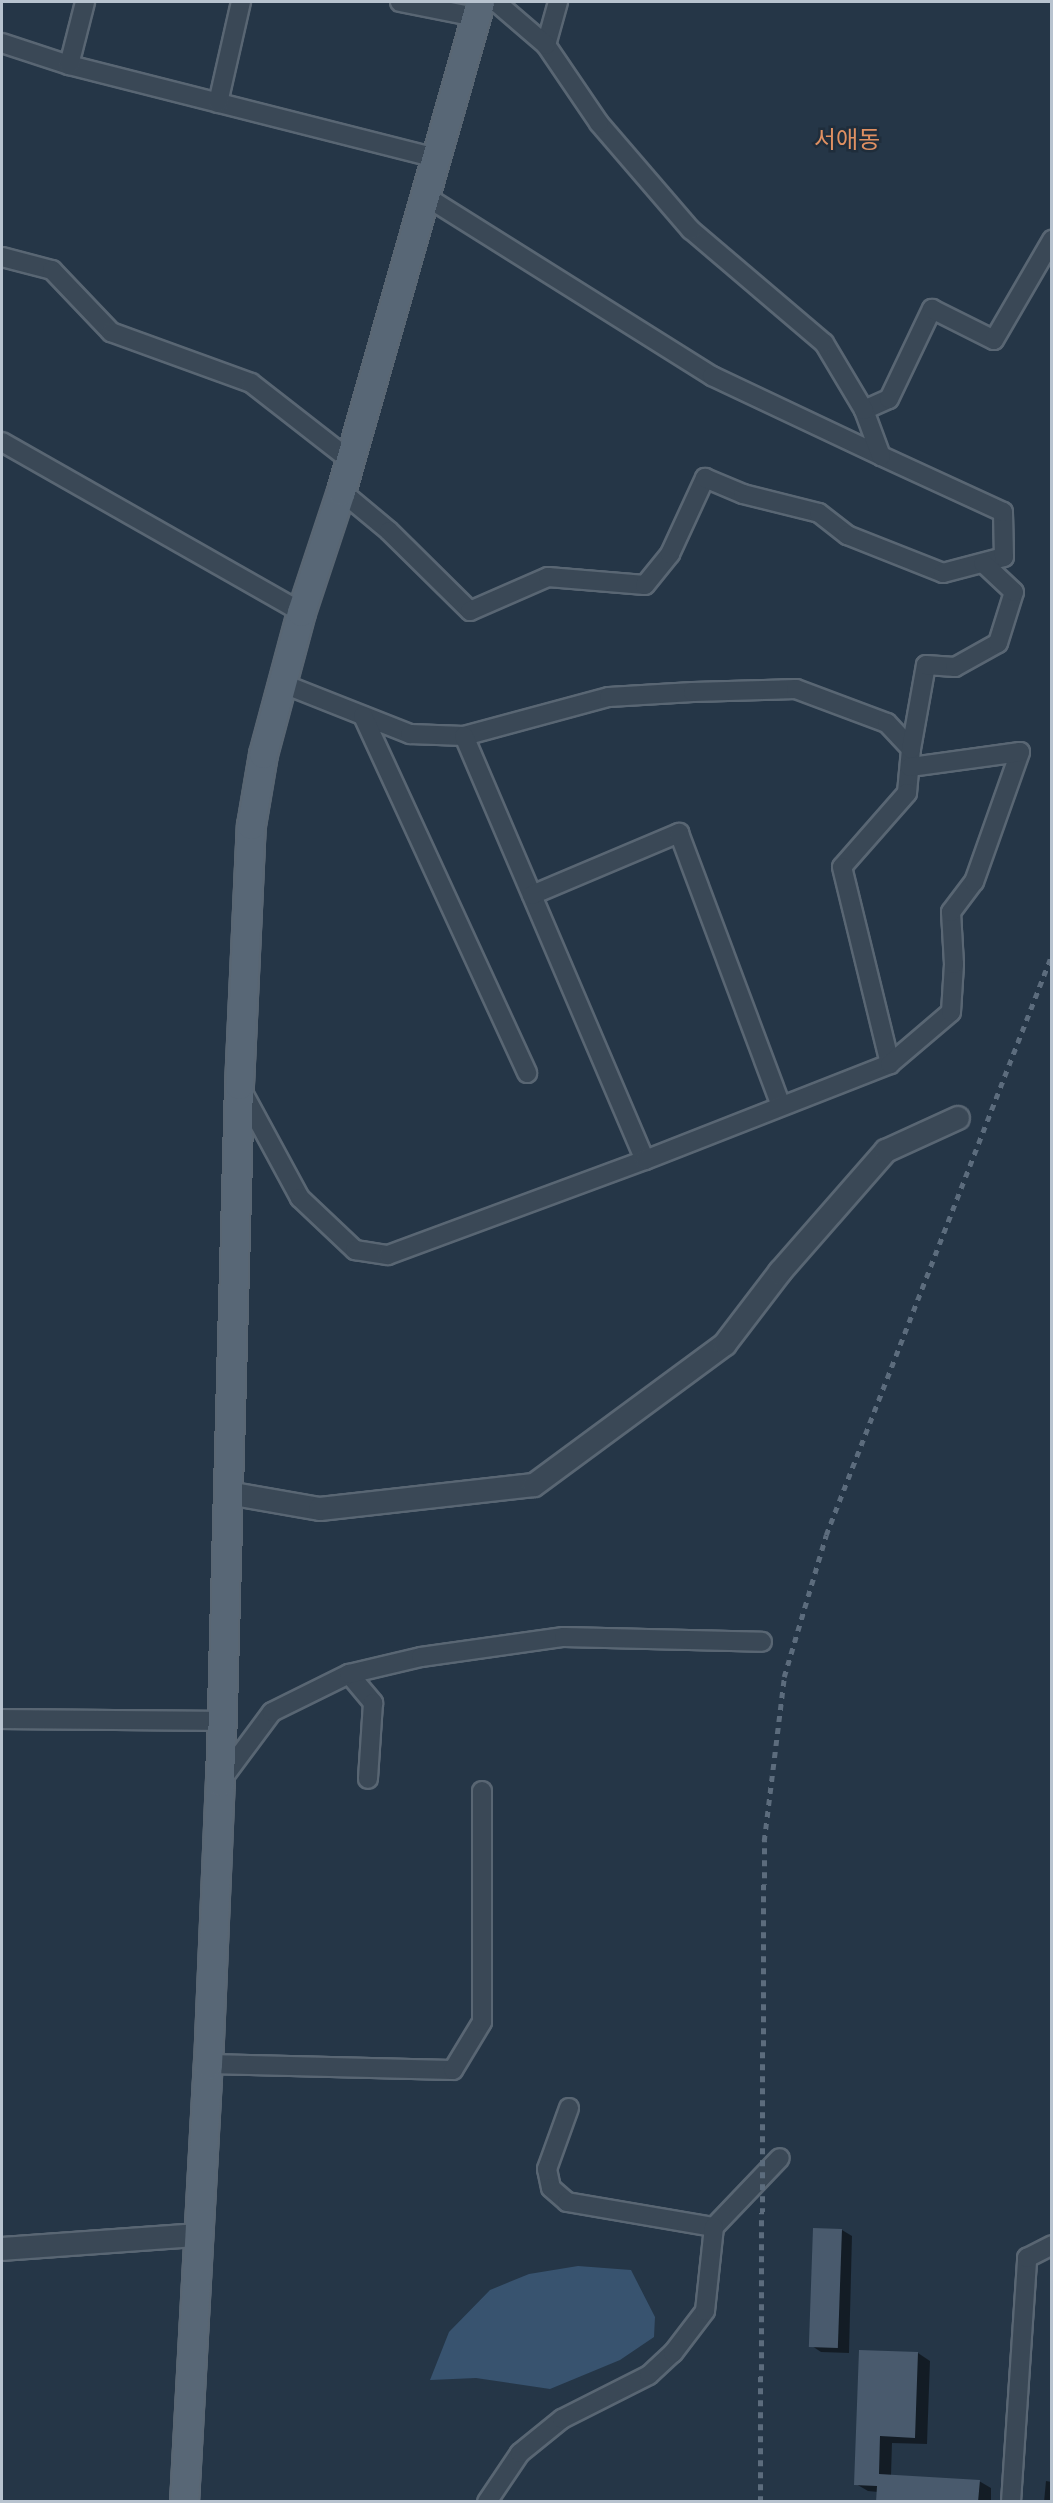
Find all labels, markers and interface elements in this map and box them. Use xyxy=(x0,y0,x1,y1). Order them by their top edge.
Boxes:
district label: 서애동 xyxy=(814,125,880,153)

